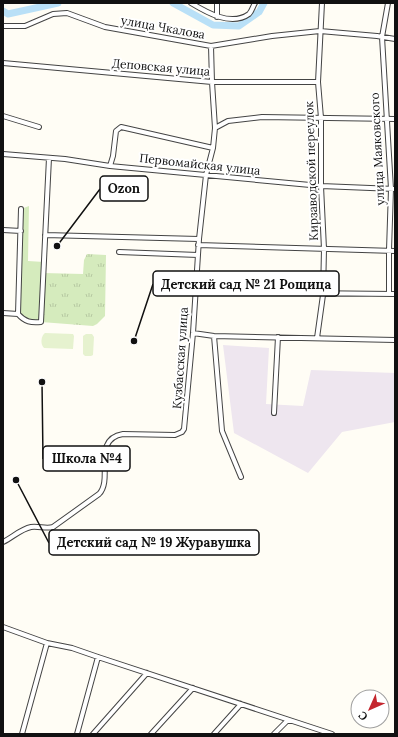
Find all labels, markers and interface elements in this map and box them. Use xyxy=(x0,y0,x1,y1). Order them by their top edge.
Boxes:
street label: улица Чкалова xyxy=(120,12,206,42)
street label: Деповская улица xyxy=(111,55,211,79)
street label: улица Маяковского xyxy=(367,92,387,206)
street label: Кирзаводской переулок xyxy=(301,100,321,241)
street label: Первомайская улица xyxy=(139,150,261,178)
callout: Ozon xyxy=(100,176,148,201)
text: Ozon xyxy=(108,180,141,197)
callout: Детский сад № 21 Рощица xyxy=(153,271,339,296)
text: Детский сад № 21 Рощица xyxy=(161,276,331,293)
street label: Кузбасская улица xyxy=(169,307,191,409)
callout: Школа №4 xyxy=(43,446,130,471)
text: Школа №4 xyxy=(52,450,122,467)
callout: Детский сад № 19 Журавушка xyxy=(49,530,259,555)
text: Детский сад № 19 Журавушка xyxy=(57,534,251,551)
north arrow xyxy=(350,689,390,729)
text: С xyxy=(355,708,371,724)

